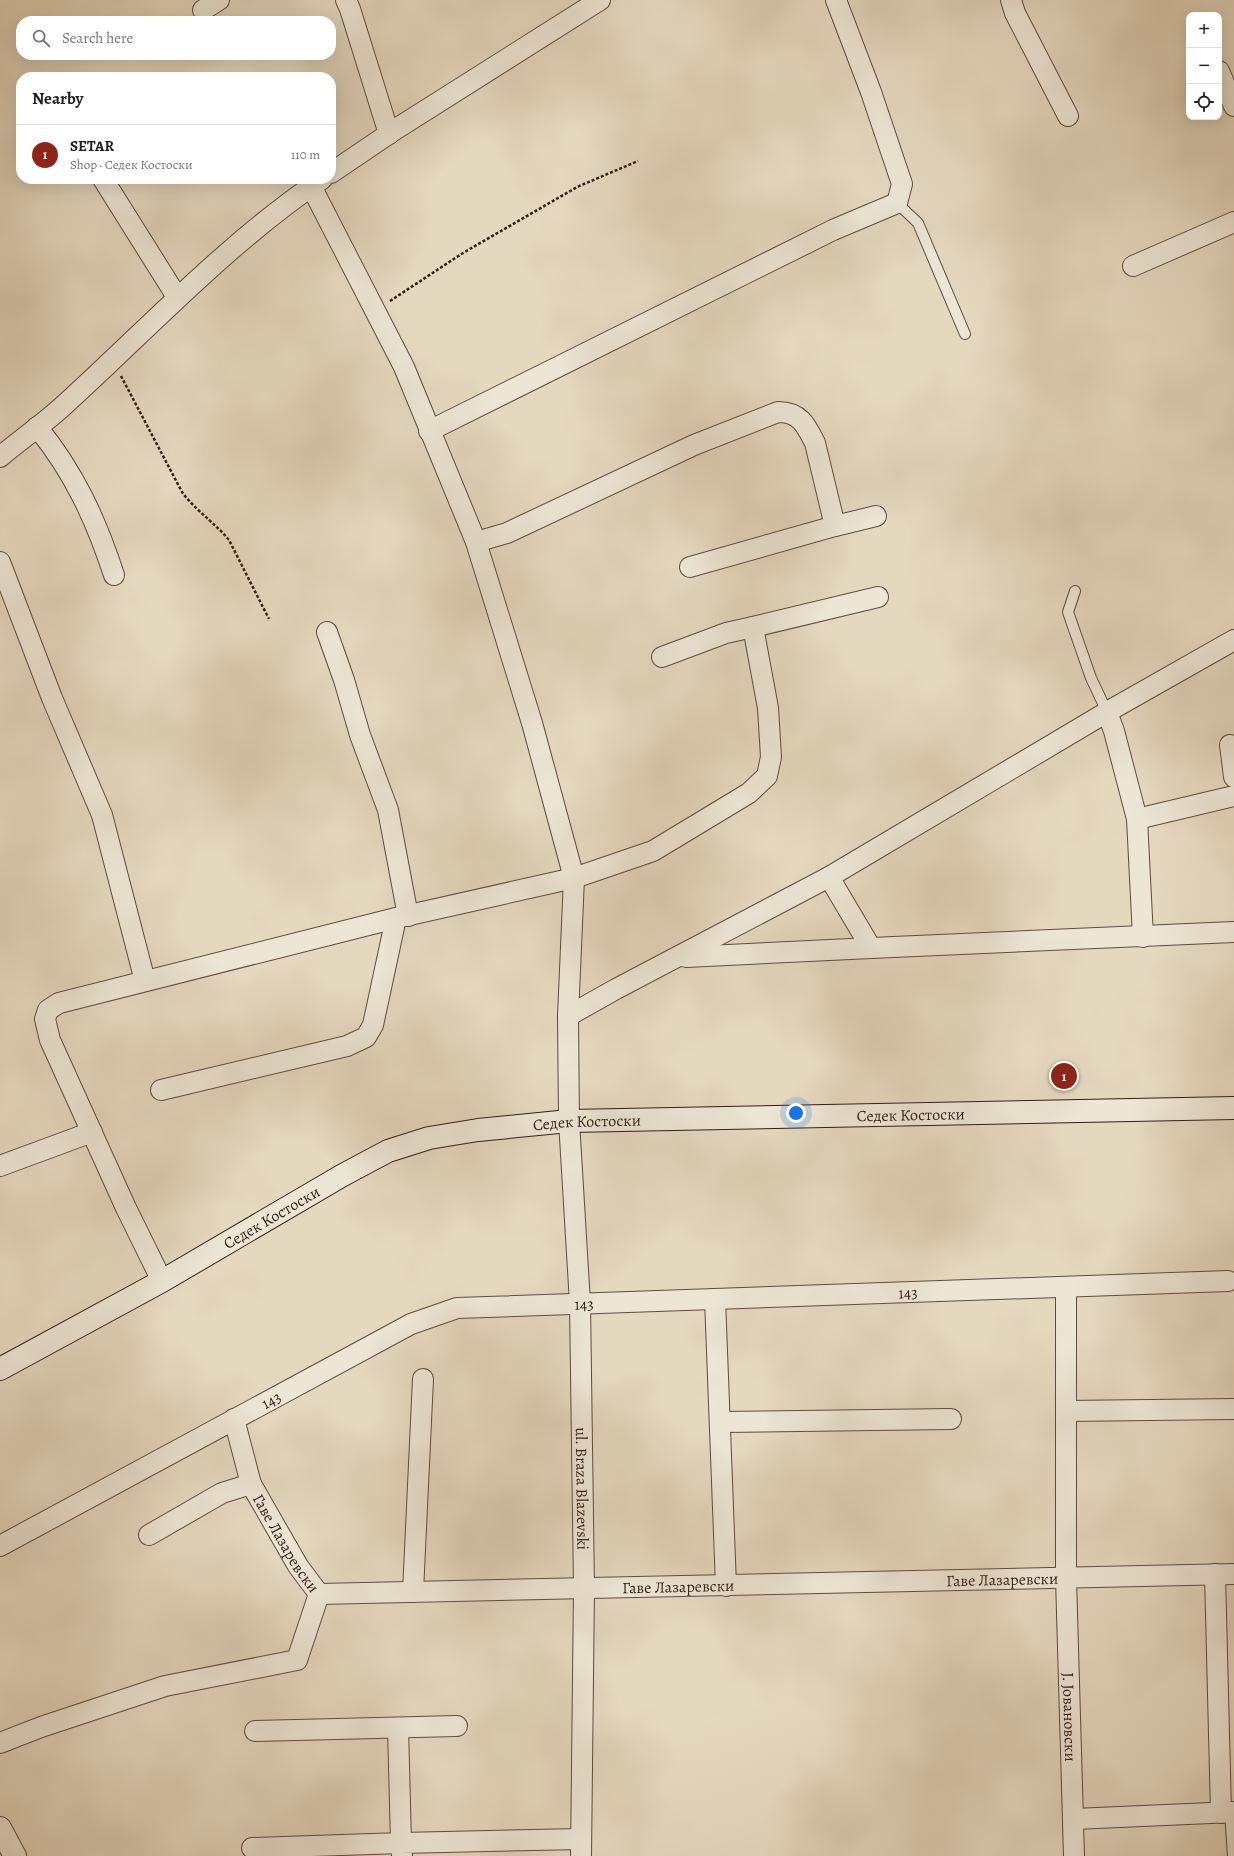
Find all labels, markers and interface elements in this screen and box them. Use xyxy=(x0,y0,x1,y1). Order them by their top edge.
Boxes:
map controls xyxy=(1186,12,1222,120)
button: + xyxy=(1186,12,1222,48)
search box xyxy=(16,16,336,60)
icon: search xyxy=(30,27,52,49)
text: Search here xyxy=(62,28,133,48)
button: − xyxy=(1186,48,1222,84)
button: locate xyxy=(1186,84,1222,120)
text: Nearby xyxy=(32,87,83,110)
text: SETAR xyxy=(70,136,114,156)
text: 1 xyxy=(43,146,47,163)
text: 110 m xyxy=(291,146,320,163)
text: Shop · Седек Костоски xyxy=(70,156,193,173)
pin: 1 xyxy=(1051,1061,1077,1091)
your location xyxy=(786,1103,806,1123)
street label: Седек Костоски xyxy=(856,1103,965,1127)
street label: Седек Костоски xyxy=(532,1110,641,1137)
street label: Седек Костоски xyxy=(220,1181,324,1255)
street label: 143 xyxy=(898,1282,918,1305)
street label: 143 xyxy=(574,1293,594,1316)
street label: 143 xyxy=(258,1386,285,1415)
street label: ul. Braza Blazevski xyxy=(570,1427,593,1550)
street label: Гаве Лазаревски xyxy=(247,1490,324,1597)
street label: Гаве Лазаревски xyxy=(946,1568,1058,1592)
street label: Гаве Лазаревски xyxy=(622,1575,735,1599)
street label: Ј. Јовановски xyxy=(1057,1672,1081,1762)

